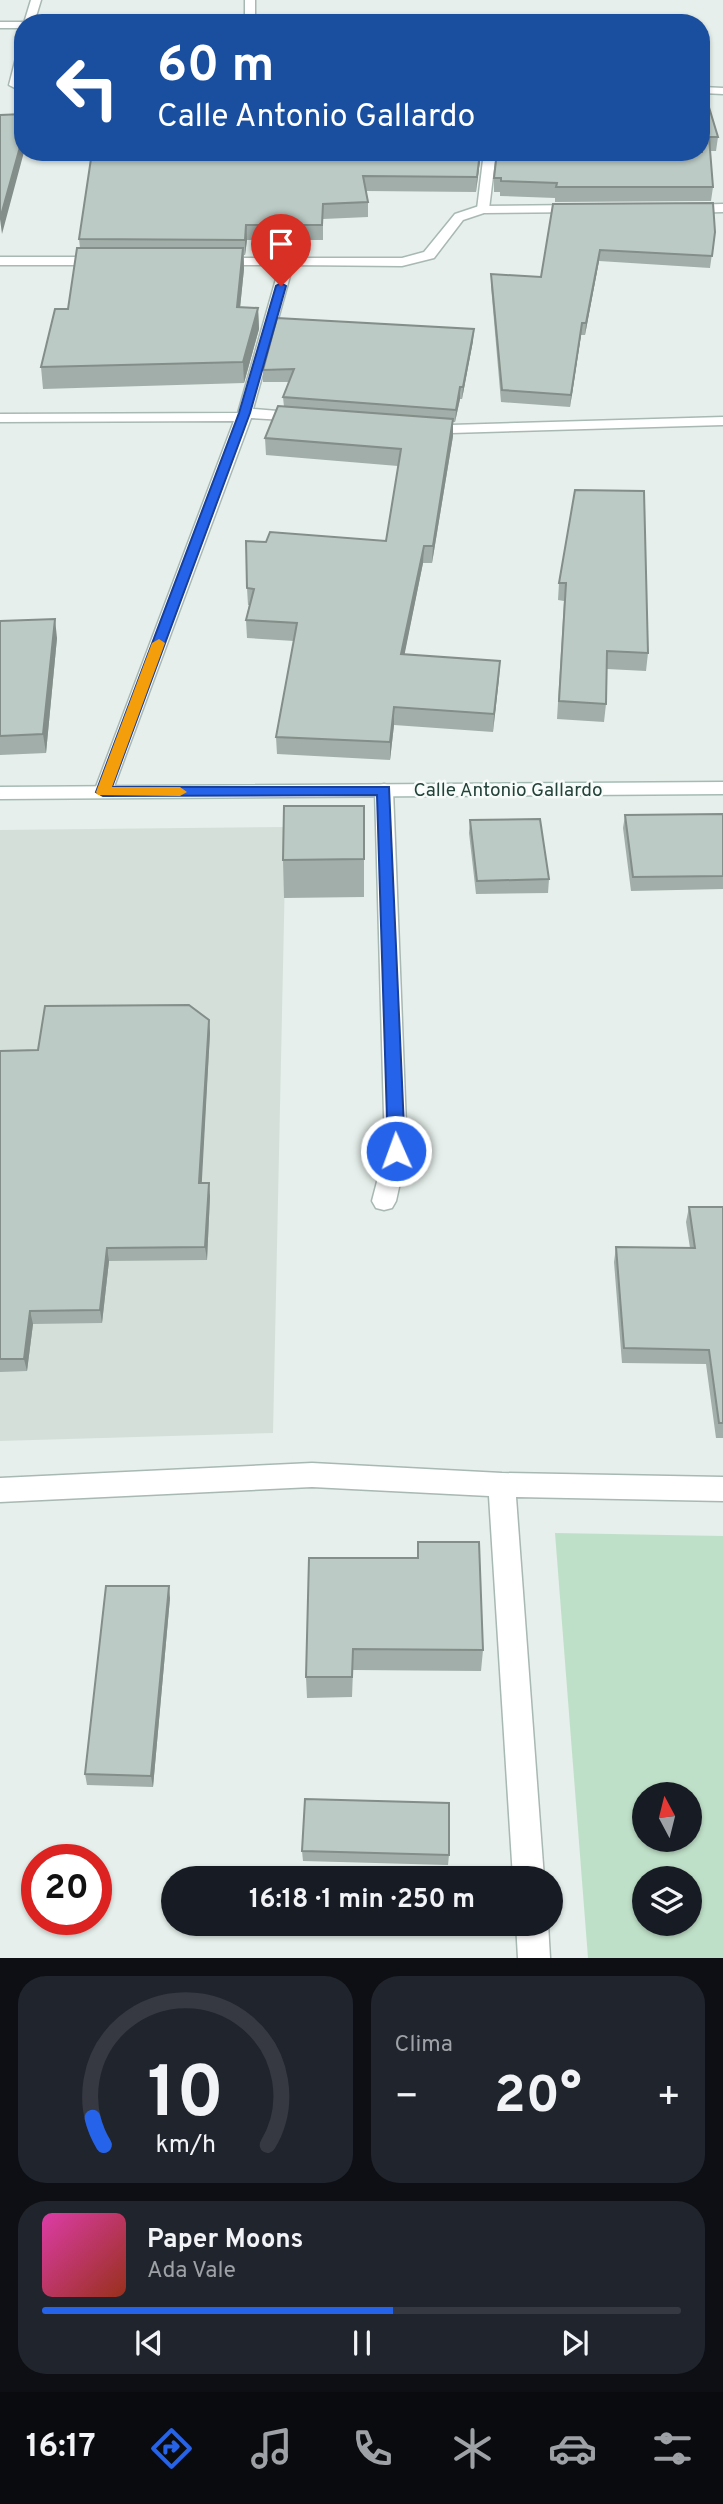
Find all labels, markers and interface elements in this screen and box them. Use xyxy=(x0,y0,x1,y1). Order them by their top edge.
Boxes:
text: 60 m xyxy=(157,37,275,99)
icon: left xyxy=(42,42,133,133)
text: Calle Antonio Gallardo xyxy=(157,98,475,138)
pin xyxy=(251,214,311,286)
icon: arrive xyxy=(262,225,300,263)
street label: Calle Antonio Gallardo xyxy=(413,779,603,803)
position arrow xyxy=(359,1114,433,1188)
north arrow xyxy=(632,1782,702,1852)
map controls xyxy=(632,1782,702,1936)
speed limit sign: 20 xyxy=(21,1844,112,1935)
button: layers xyxy=(632,1866,702,1936)
text: 16:18 · 1 min · 250 m xyxy=(249,1884,475,1917)
text: Clima xyxy=(395,2031,453,2060)
text: 10 xyxy=(147,2052,224,2144)
text: 20° xyxy=(494,2065,582,2131)
text: − xyxy=(395,2074,419,2123)
text: + xyxy=(656,2074,681,2123)
text: km/h xyxy=(155,2130,216,2162)
text: Paper Moons xyxy=(147,2224,303,2257)
text: Ada Vale xyxy=(147,2257,236,2286)
icon: previous xyxy=(130,2324,168,2362)
icon: pause xyxy=(343,2324,381,2362)
icon: next xyxy=(556,2324,594,2362)
icon: directions xyxy=(147,2424,196,2473)
icon: music xyxy=(247,2424,296,2473)
icon: phone xyxy=(348,2424,397,2473)
icon: climate xyxy=(448,2424,497,2473)
icon: car xyxy=(548,2424,597,2473)
icon: filters xyxy=(648,2424,697,2473)
text: 16:17 xyxy=(26,2428,96,2468)

